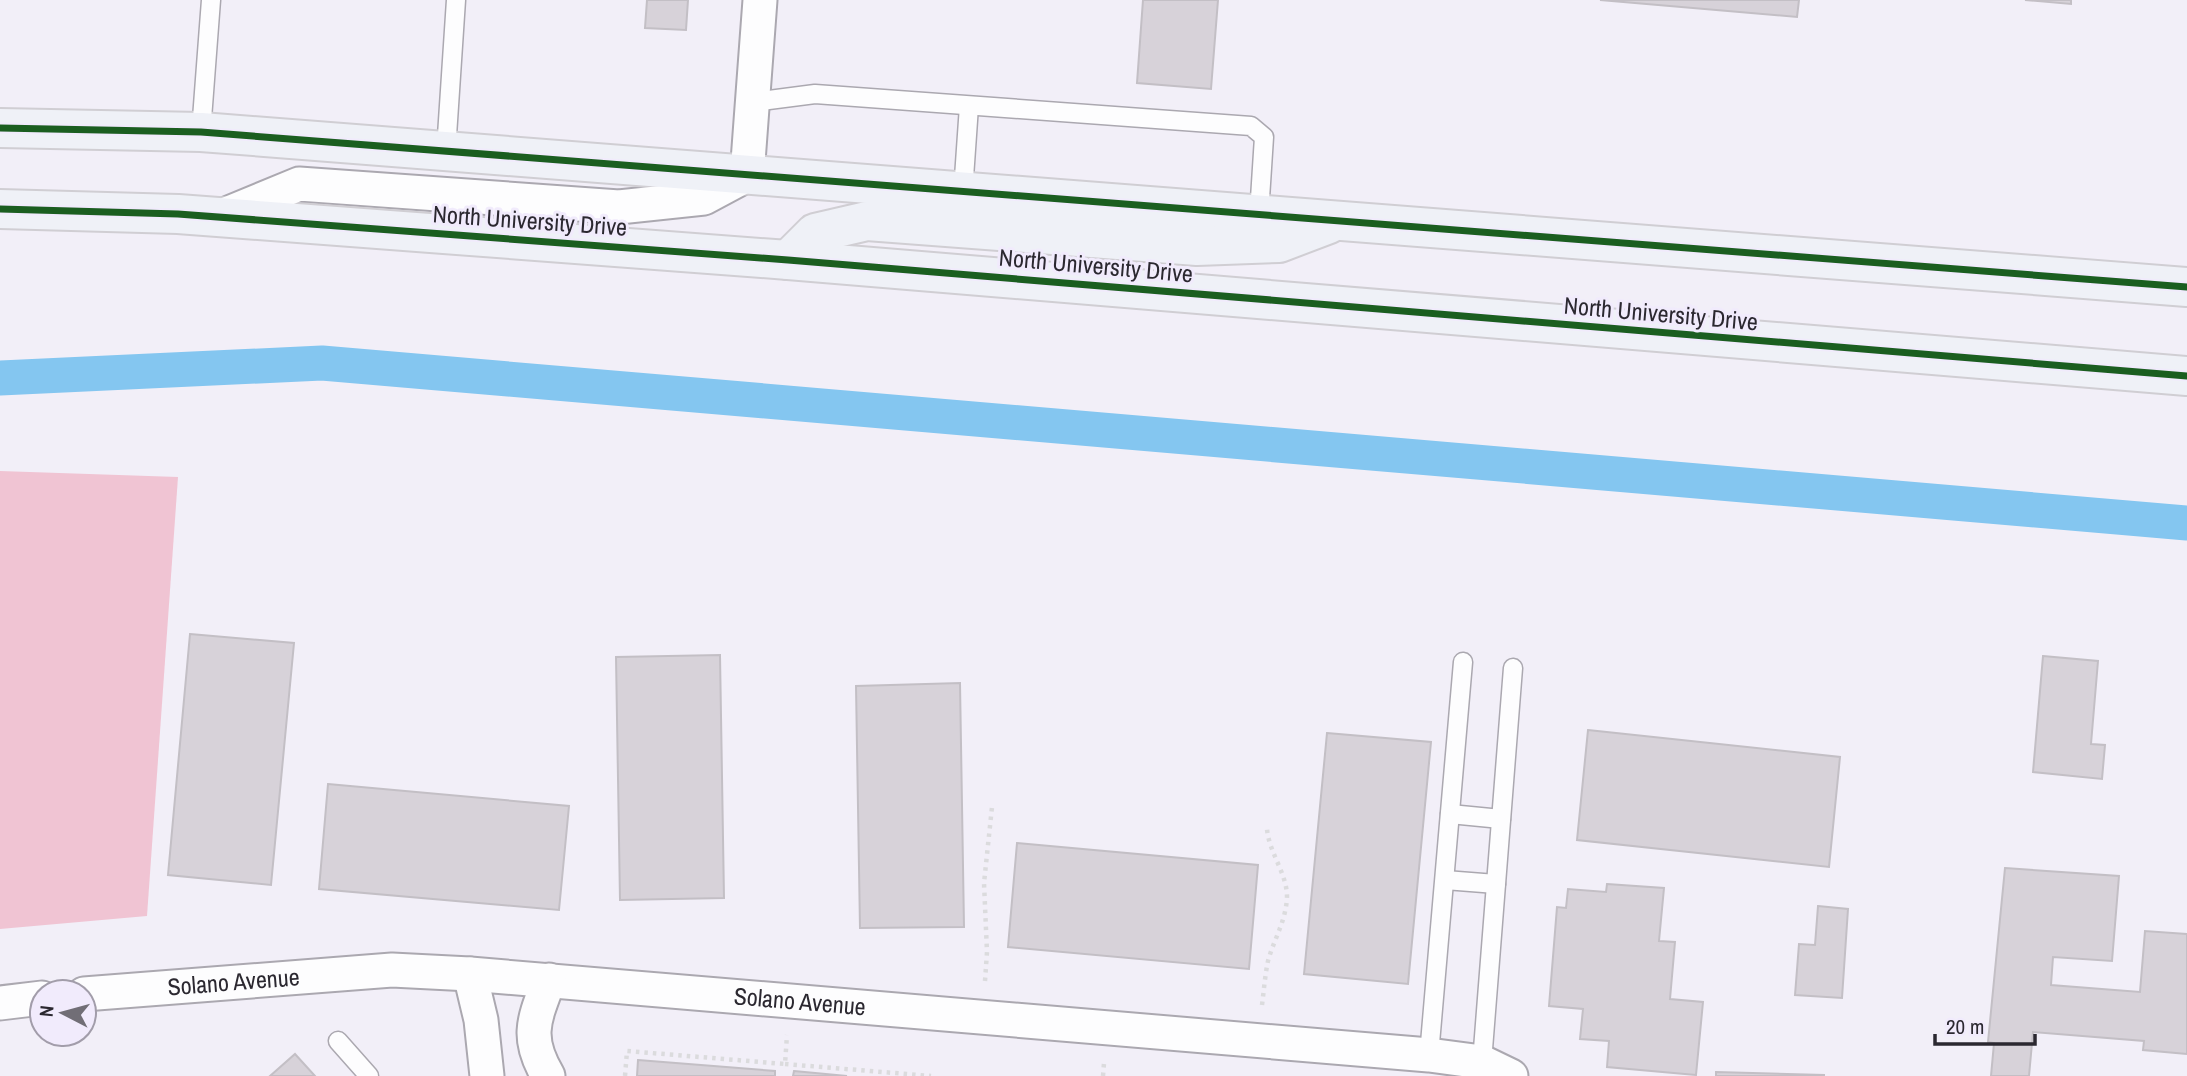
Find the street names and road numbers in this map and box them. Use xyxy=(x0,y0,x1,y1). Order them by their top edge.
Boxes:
street label: North University Drive xyxy=(432,197,628,243)
street label: North University Drive xyxy=(998,241,1194,289)
street label: North University Drive xyxy=(1563,289,1759,337)
street label: Solano Avenue xyxy=(166,960,301,1002)
street label: Solano Avenue xyxy=(733,979,867,1022)

